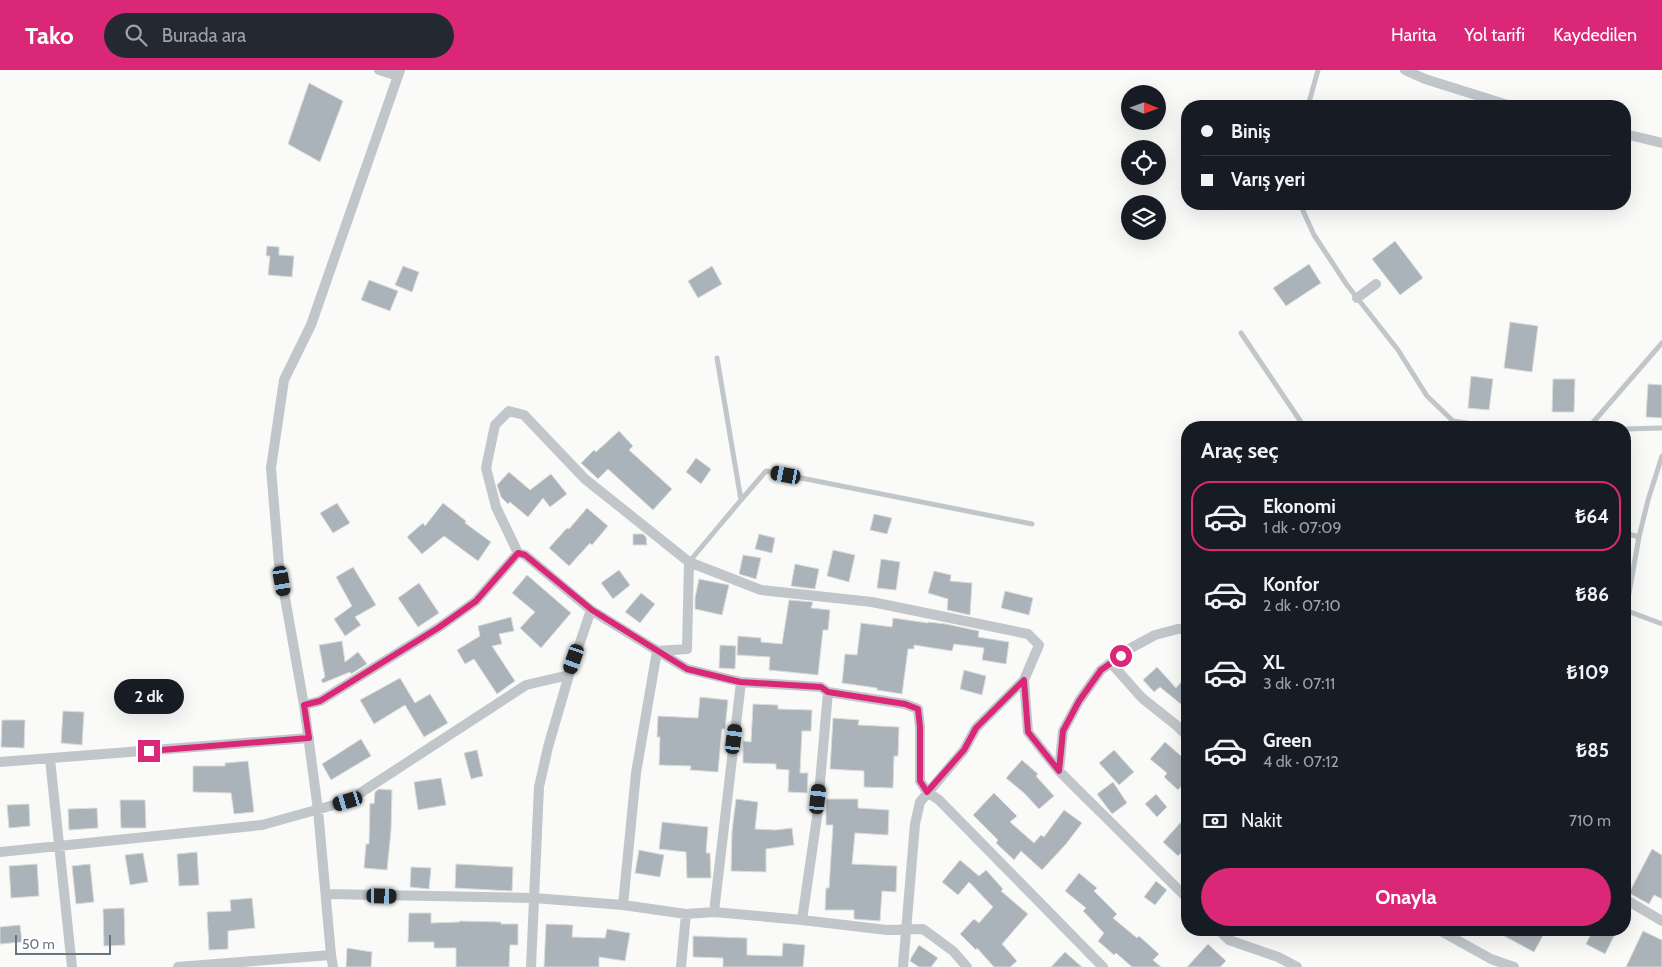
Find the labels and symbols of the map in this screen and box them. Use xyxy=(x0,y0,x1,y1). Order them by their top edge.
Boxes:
north arrow xyxy=(1121,85,1166,130)
car xyxy=(769,465,802,485)
car xyxy=(272,565,291,597)
car xyxy=(562,642,585,676)
route start xyxy=(1110,645,1132,667)
callout: 2 dk xyxy=(114,678,184,714)
car xyxy=(724,723,743,755)
route end xyxy=(138,740,160,762)
car xyxy=(808,783,827,815)
car xyxy=(331,789,364,813)
car xyxy=(366,888,397,904)
scale bar xyxy=(15,932,111,955)

